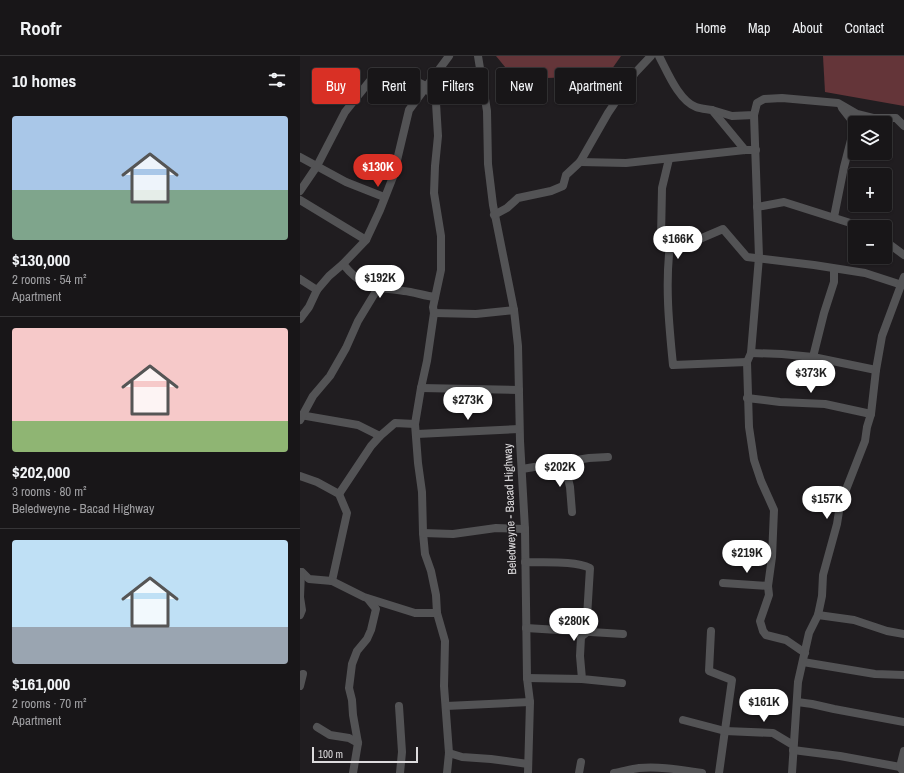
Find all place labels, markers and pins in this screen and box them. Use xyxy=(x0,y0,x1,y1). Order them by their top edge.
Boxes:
pin: $130K xyxy=(350,154,406,188)
pin: $166K xyxy=(650,226,706,260)
pin: $192K xyxy=(352,265,408,299)
pin: $373K xyxy=(783,360,839,394)
pin: $273K xyxy=(440,387,496,421)
pin: $202K xyxy=(532,454,588,488)
pin: $157K xyxy=(799,486,855,520)
pin: $219K xyxy=(719,540,775,574)
pin: $280K xyxy=(546,608,602,642)
pin: $161K xyxy=(736,689,792,723)

